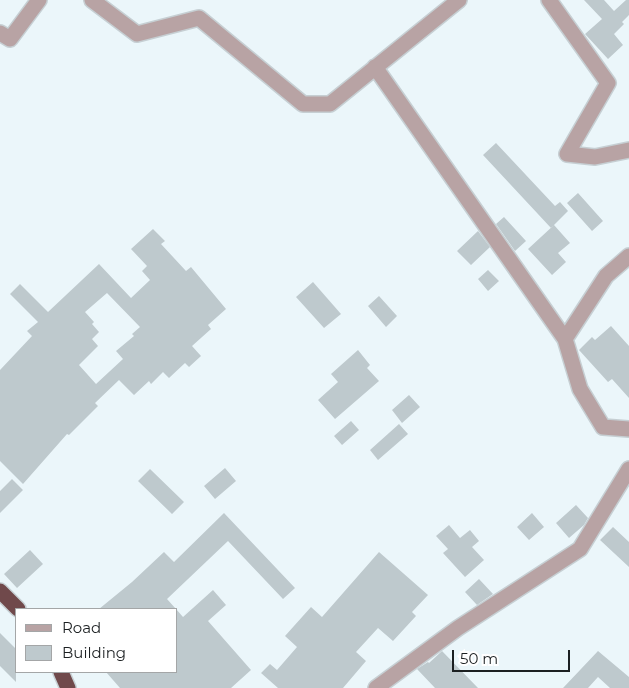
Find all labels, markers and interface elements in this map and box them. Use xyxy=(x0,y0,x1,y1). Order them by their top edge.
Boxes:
legend xyxy=(15,608,178,673)
text: Road xyxy=(62,618,101,637)
scale bar xyxy=(454,640,572,672)
text: Building xyxy=(62,643,126,662)
text: 50 m xyxy=(460,649,498,668)

